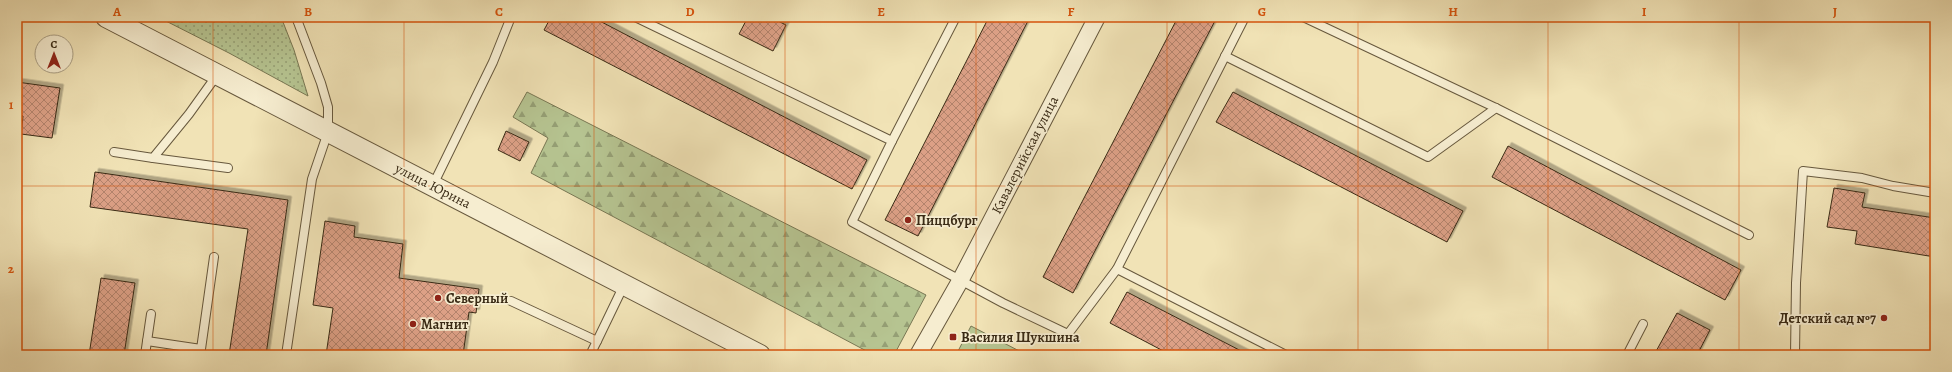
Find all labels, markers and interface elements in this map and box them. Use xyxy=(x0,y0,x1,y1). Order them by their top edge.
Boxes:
text: A xyxy=(112,3,122,20)
text: B xyxy=(304,3,312,20)
text: C xyxy=(495,3,503,20)
text: D xyxy=(685,3,695,20)
text: E xyxy=(877,3,885,20)
text: F xyxy=(1068,3,1075,20)
text: G xyxy=(1258,3,1266,20)
text: H xyxy=(1448,3,1458,20)
text: I xyxy=(1642,3,1647,20)
text: J xyxy=(1833,3,1837,20)
north arrow xyxy=(34,34,74,74)
text: С xyxy=(51,37,58,52)
street label: Кавалерийская улица xyxy=(987,92,1063,217)
text: 1 xyxy=(9,96,14,113)
street label: улица Юрина xyxy=(391,158,475,213)
place label: Пиццбург xyxy=(916,211,978,230)
marker: Пиццбург xyxy=(903,215,913,225)
text: 2 xyxy=(8,260,15,277)
place label: Северный xyxy=(446,289,508,308)
marker: Северный xyxy=(433,293,443,303)
place label: Детский сад №7 xyxy=(1779,309,1876,328)
marker: Детский сад №7 xyxy=(1879,313,1889,323)
place label: Магнит xyxy=(421,315,469,334)
marker: Магнит xyxy=(408,319,418,329)
place label: Василия Шукшина xyxy=(961,328,1080,347)
marker: Василия Шукшина xyxy=(948,332,958,342)

